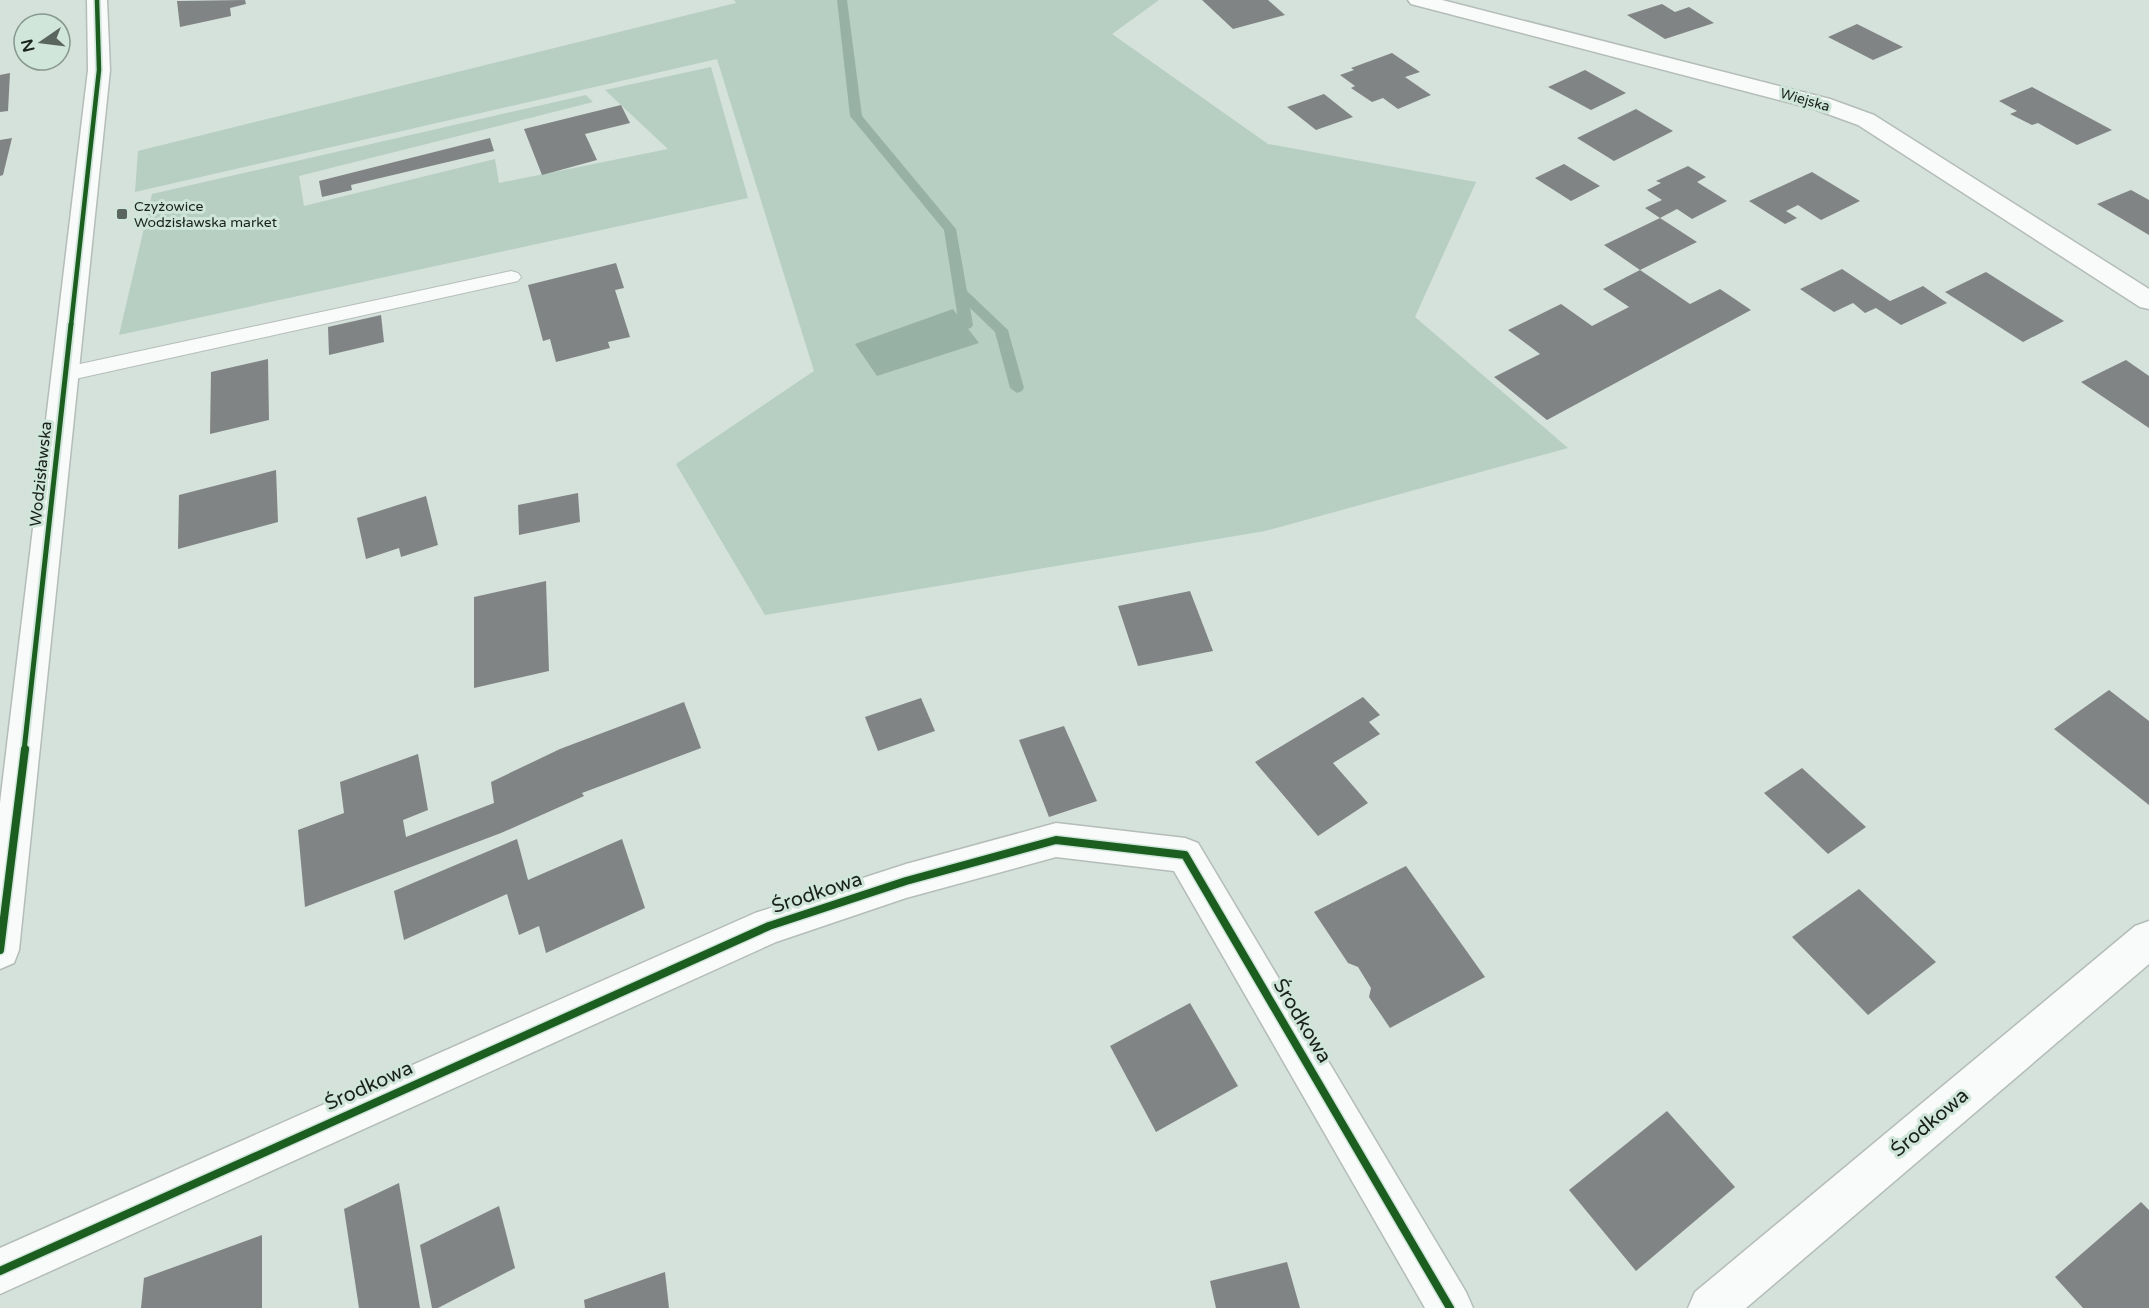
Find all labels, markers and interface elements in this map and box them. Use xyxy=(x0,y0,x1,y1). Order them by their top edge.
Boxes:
north arrow xyxy=(12,12,72,72)
text: N xyxy=(17,37,40,54)
street label: Wiejska xyxy=(1778,85,1832,115)
place label: Czyżowice Wodzisławska market xyxy=(134,198,278,231)
marker: Czyżowice Wodzisławska market xyxy=(115,207,129,221)
street label: Wodzisławska xyxy=(26,420,56,528)
street label: Środkowa xyxy=(768,866,865,919)
street label: Środkowa xyxy=(1268,974,1337,1067)
street label: Środkowa xyxy=(321,1055,417,1116)
street label: Środkowa xyxy=(1886,1083,1974,1162)

